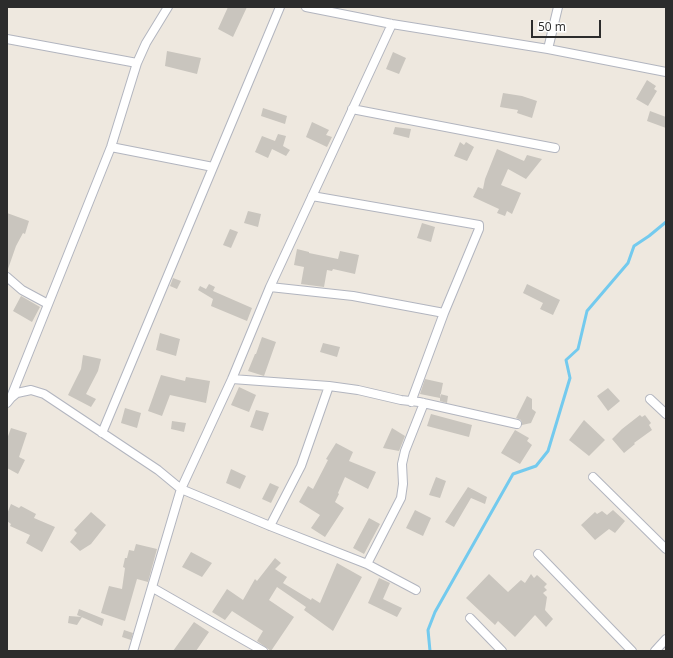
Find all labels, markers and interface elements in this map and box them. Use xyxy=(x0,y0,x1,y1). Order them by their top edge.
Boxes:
scale bar xyxy=(533,12,603,38)
text: 50 m xyxy=(538,18,566,35)

